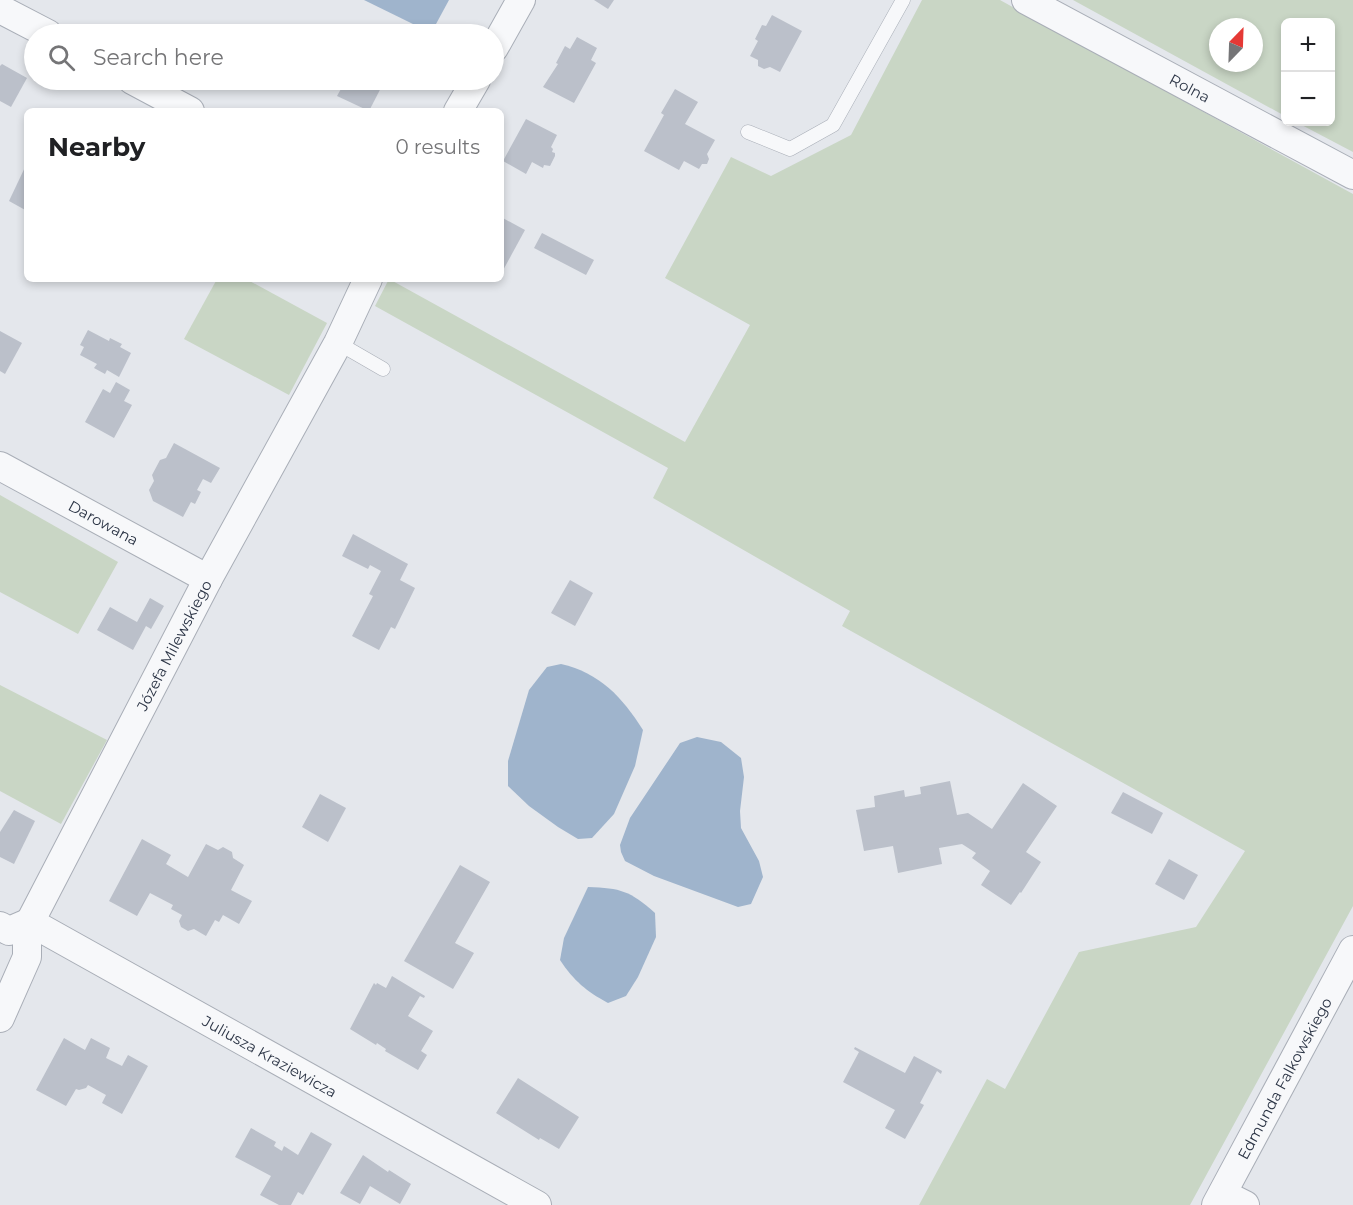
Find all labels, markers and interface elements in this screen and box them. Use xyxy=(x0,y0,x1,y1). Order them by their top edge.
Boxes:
north arrow xyxy=(1209,18,1263,72)
map controls xyxy=(1281,18,1335,126)
button: + xyxy=(1281,18,1335,72)
search box xyxy=(24,24,504,90)
icon: search xyxy=(45,41,78,74)
text: Search here xyxy=(93,44,224,71)
street label: Rolna xyxy=(1166,69,1214,106)
button: − xyxy=(1281,72,1335,126)
text: Nearby xyxy=(48,131,145,163)
text: 0 results xyxy=(395,135,480,159)
street label: Darowana xyxy=(65,496,142,549)
street label: Józefa Milewskiego xyxy=(131,576,215,715)
street label: Edmunda Falkowskiego xyxy=(1233,994,1335,1163)
street label: Juliusza Kraziewicza xyxy=(199,1010,341,1101)

